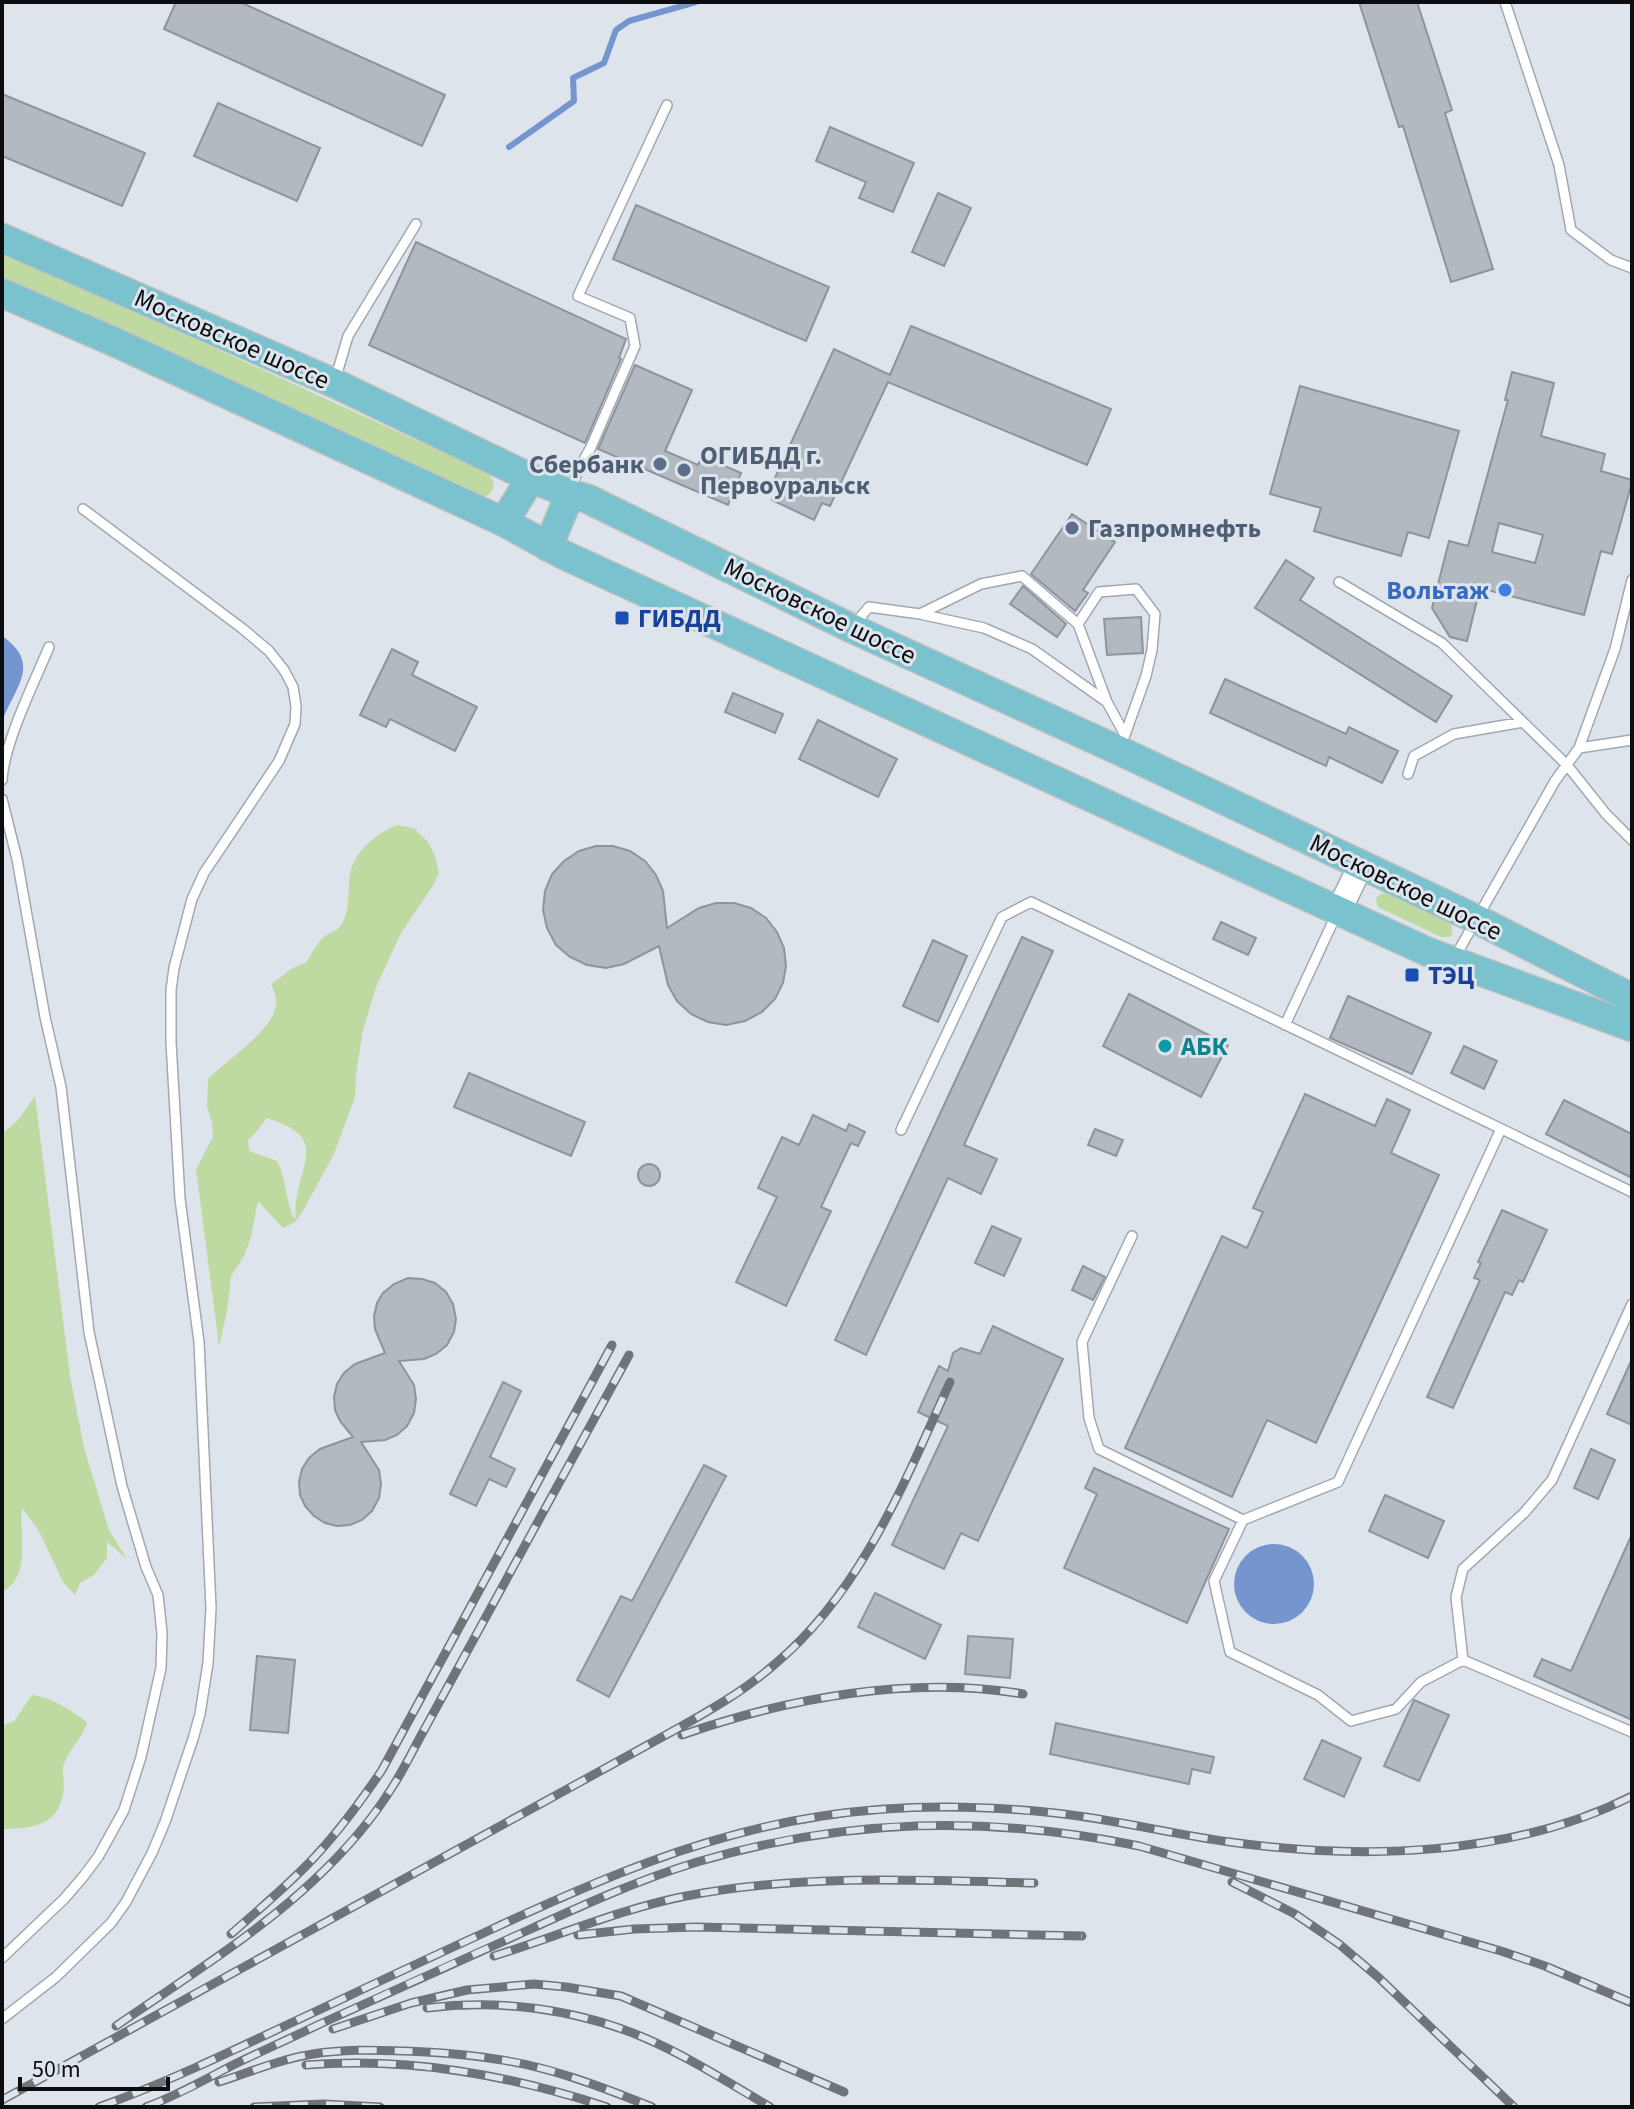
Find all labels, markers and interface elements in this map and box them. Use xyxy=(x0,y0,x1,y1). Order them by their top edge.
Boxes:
street label: Московское шоссе xyxy=(129,279,335,399)
place label: ОГИБДД г. Первоуральск xyxy=(700,437,871,504)
place label: Сбербанк xyxy=(529,446,645,483)
marker: Сбербанк xyxy=(651,455,669,473)
marker: ОГИБДД г. Первоуральск xyxy=(675,461,693,479)
place label: Газпромнефть xyxy=(1088,510,1261,547)
marker: Газпромнефть xyxy=(1063,519,1081,537)
street label: Московское шоссе xyxy=(717,548,923,674)
place label: Вольтаж xyxy=(1386,572,1489,609)
marker: Вольтаж xyxy=(1496,581,1514,599)
place label: ГИБДД xyxy=(638,600,721,637)
marker: ГИБДД xyxy=(613,609,631,627)
street label: Московское шоссе xyxy=(1303,824,1509,950)
place label: ТЭЦ xyxy=(1428,957,1475,994)
marker: ТЭЦ xyxy=(1403,966,1421,984)
place label: АБК xyxy=(1180,1028,1228,1065)
marker: АБК xyxy=(1156,1037,1174,1055)
scale bar xyxy=(20,2041,168,2091)
text: 50 m xyxy=(32,2052,81,2087)

